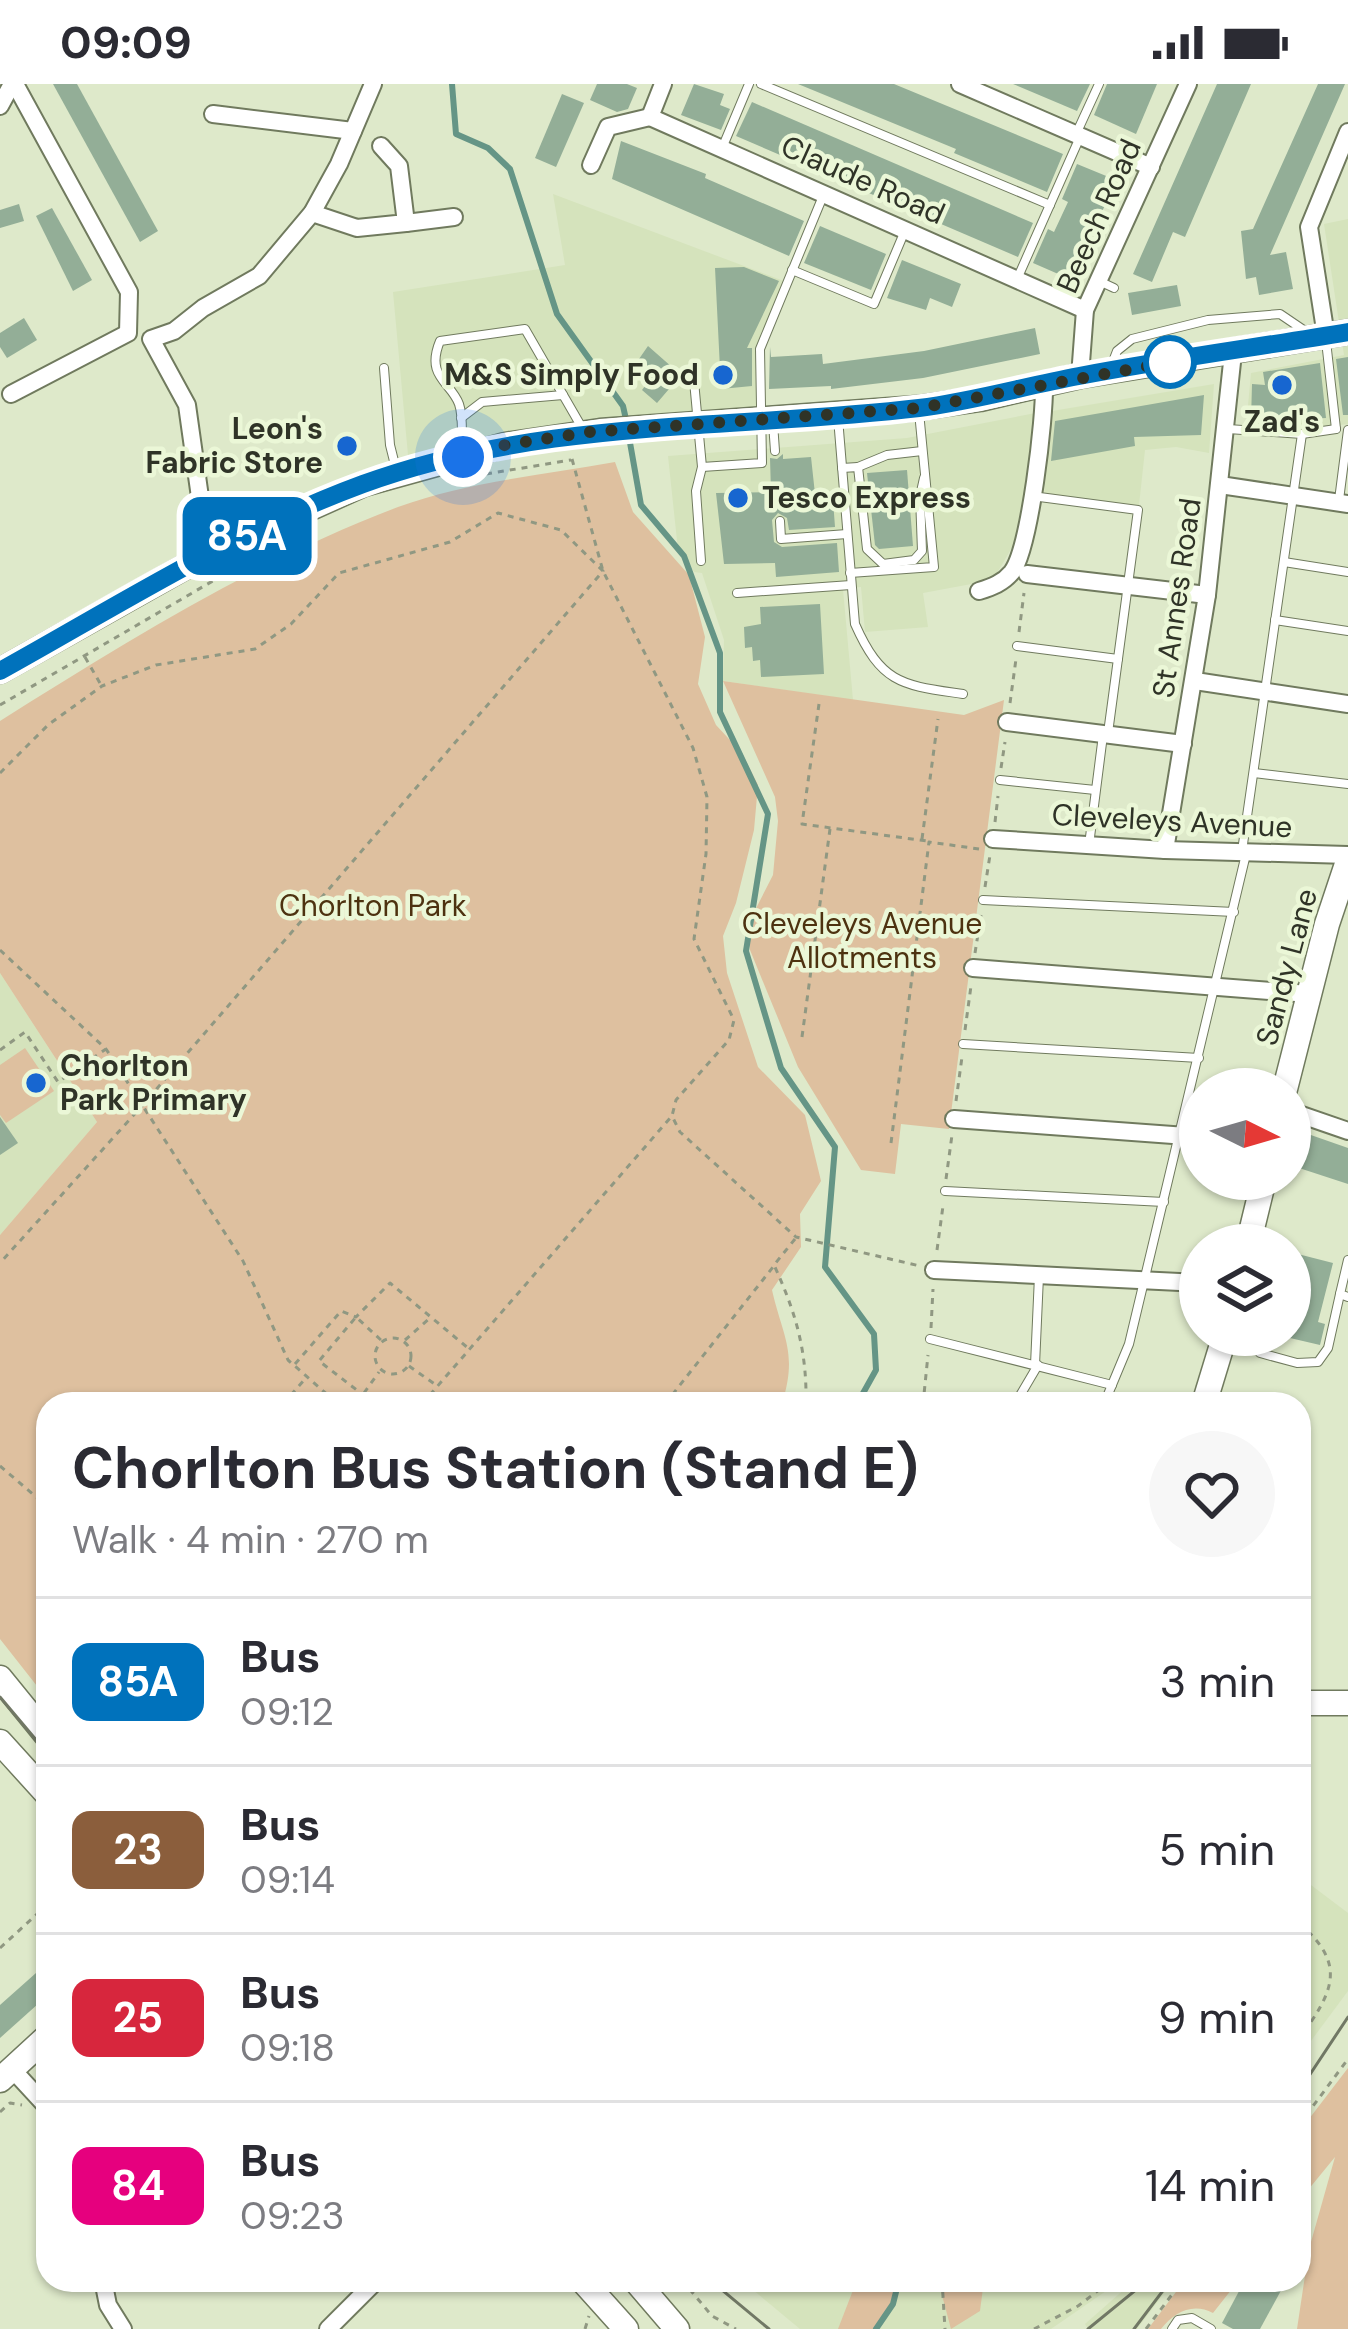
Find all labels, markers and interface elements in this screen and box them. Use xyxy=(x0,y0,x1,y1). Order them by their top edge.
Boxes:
text: 09:09 xyxy=(60,13,192,72)
street label: Claude Road xyxy=(775,126,951,233)
street label: Beech Road xyxy=(1047,133,1150,299)
unlabelled marker xyxy=(1145,337,1195,387)
place label: M&S Simply Food xyxy=(444,355,699,394)
marker: M&S Simply Food xyxy=(710,362,736,388)
marker: Zad's xyxy=(1269,372,1295,398)
place label: Zad's xyxy=(1244,402,1320,441)
place label: Leon's Fabric Store xyxy=(146,409,323,482)
your location xyxy=(433,427,493,487)
marker: Leon's Fabric Store xyxy=(334,433,360,459)
place label: Tesco Express xyxy=(762,478,971,517)
marker: Tesco Express xyxy=(725,485,751,511)
street label: St Annes Road xyxy=(1143,495,1210,700)
line badge: 85A xyxy=(178,497,316,575)
text: 85A xyxy=(207,508,287,563)
street label: Cleveleys Avenue xyxy=(1051,795,1293,846)
street label: Sandy Lane xyxy=(1247,884,1326,1050)
park label: Chorlton Park xyxy=(279,886,467,925)
park label: Cleveleys Avenue Allotments xyxy=(742,904,982,977)
place label: Chorlton Park Primary xyxy=(60,1046,247,1119)
north arrow xyxy=(1179,1068,1311,1200)
map controls xyxy=(1179,1068,1311,1356)
marker: Chorlton Park Primary xyxy=(23,1070,49,1096)
button: layers xyxy=(1179,1224,1311,1356)
text: Chorlton Bus Station (Stand E) xyxy=(72,1431,919,1506)
button: heart xyxy=(1149,1431,1275,1557)
text: Walk · 4 min · 270 m xyxy=(72,1514,429,1565)
text: Bus xyxy=(240,1627,320,1686)
text: 3 min xyxy=(1160,1652,1275,1711)
text: 85A xyxy=(98,1654,178,1709)
text: 09:12 xyxy=(240,1686,334,1737)
text: Bus xyxy=(240,1795,320,1854)
text: 5 min xyxy=(1159,1820,1275,1879)
text: 23 xyxy=(113,1822,163,1877)
text: 09:14 xyxy=(240,1854,335,1905)
text: Bus xyxy=(240,1963,320,2022)
text: 9 min xyxy=(1158,1988,1275,2047)
text: 25 xyxy=(113,1990,163,2045)
text: 09:18 xyxy=(240,2022,335,2073)
text: Bus xyxy=(240,2131,320,2190)
text: 14 min xyxy=(1145,2156,1275,2215)
text: 84 xyxy=(111,2158,165,2213)
text: 09:23 xyxy=(240,2190,345,2241)

